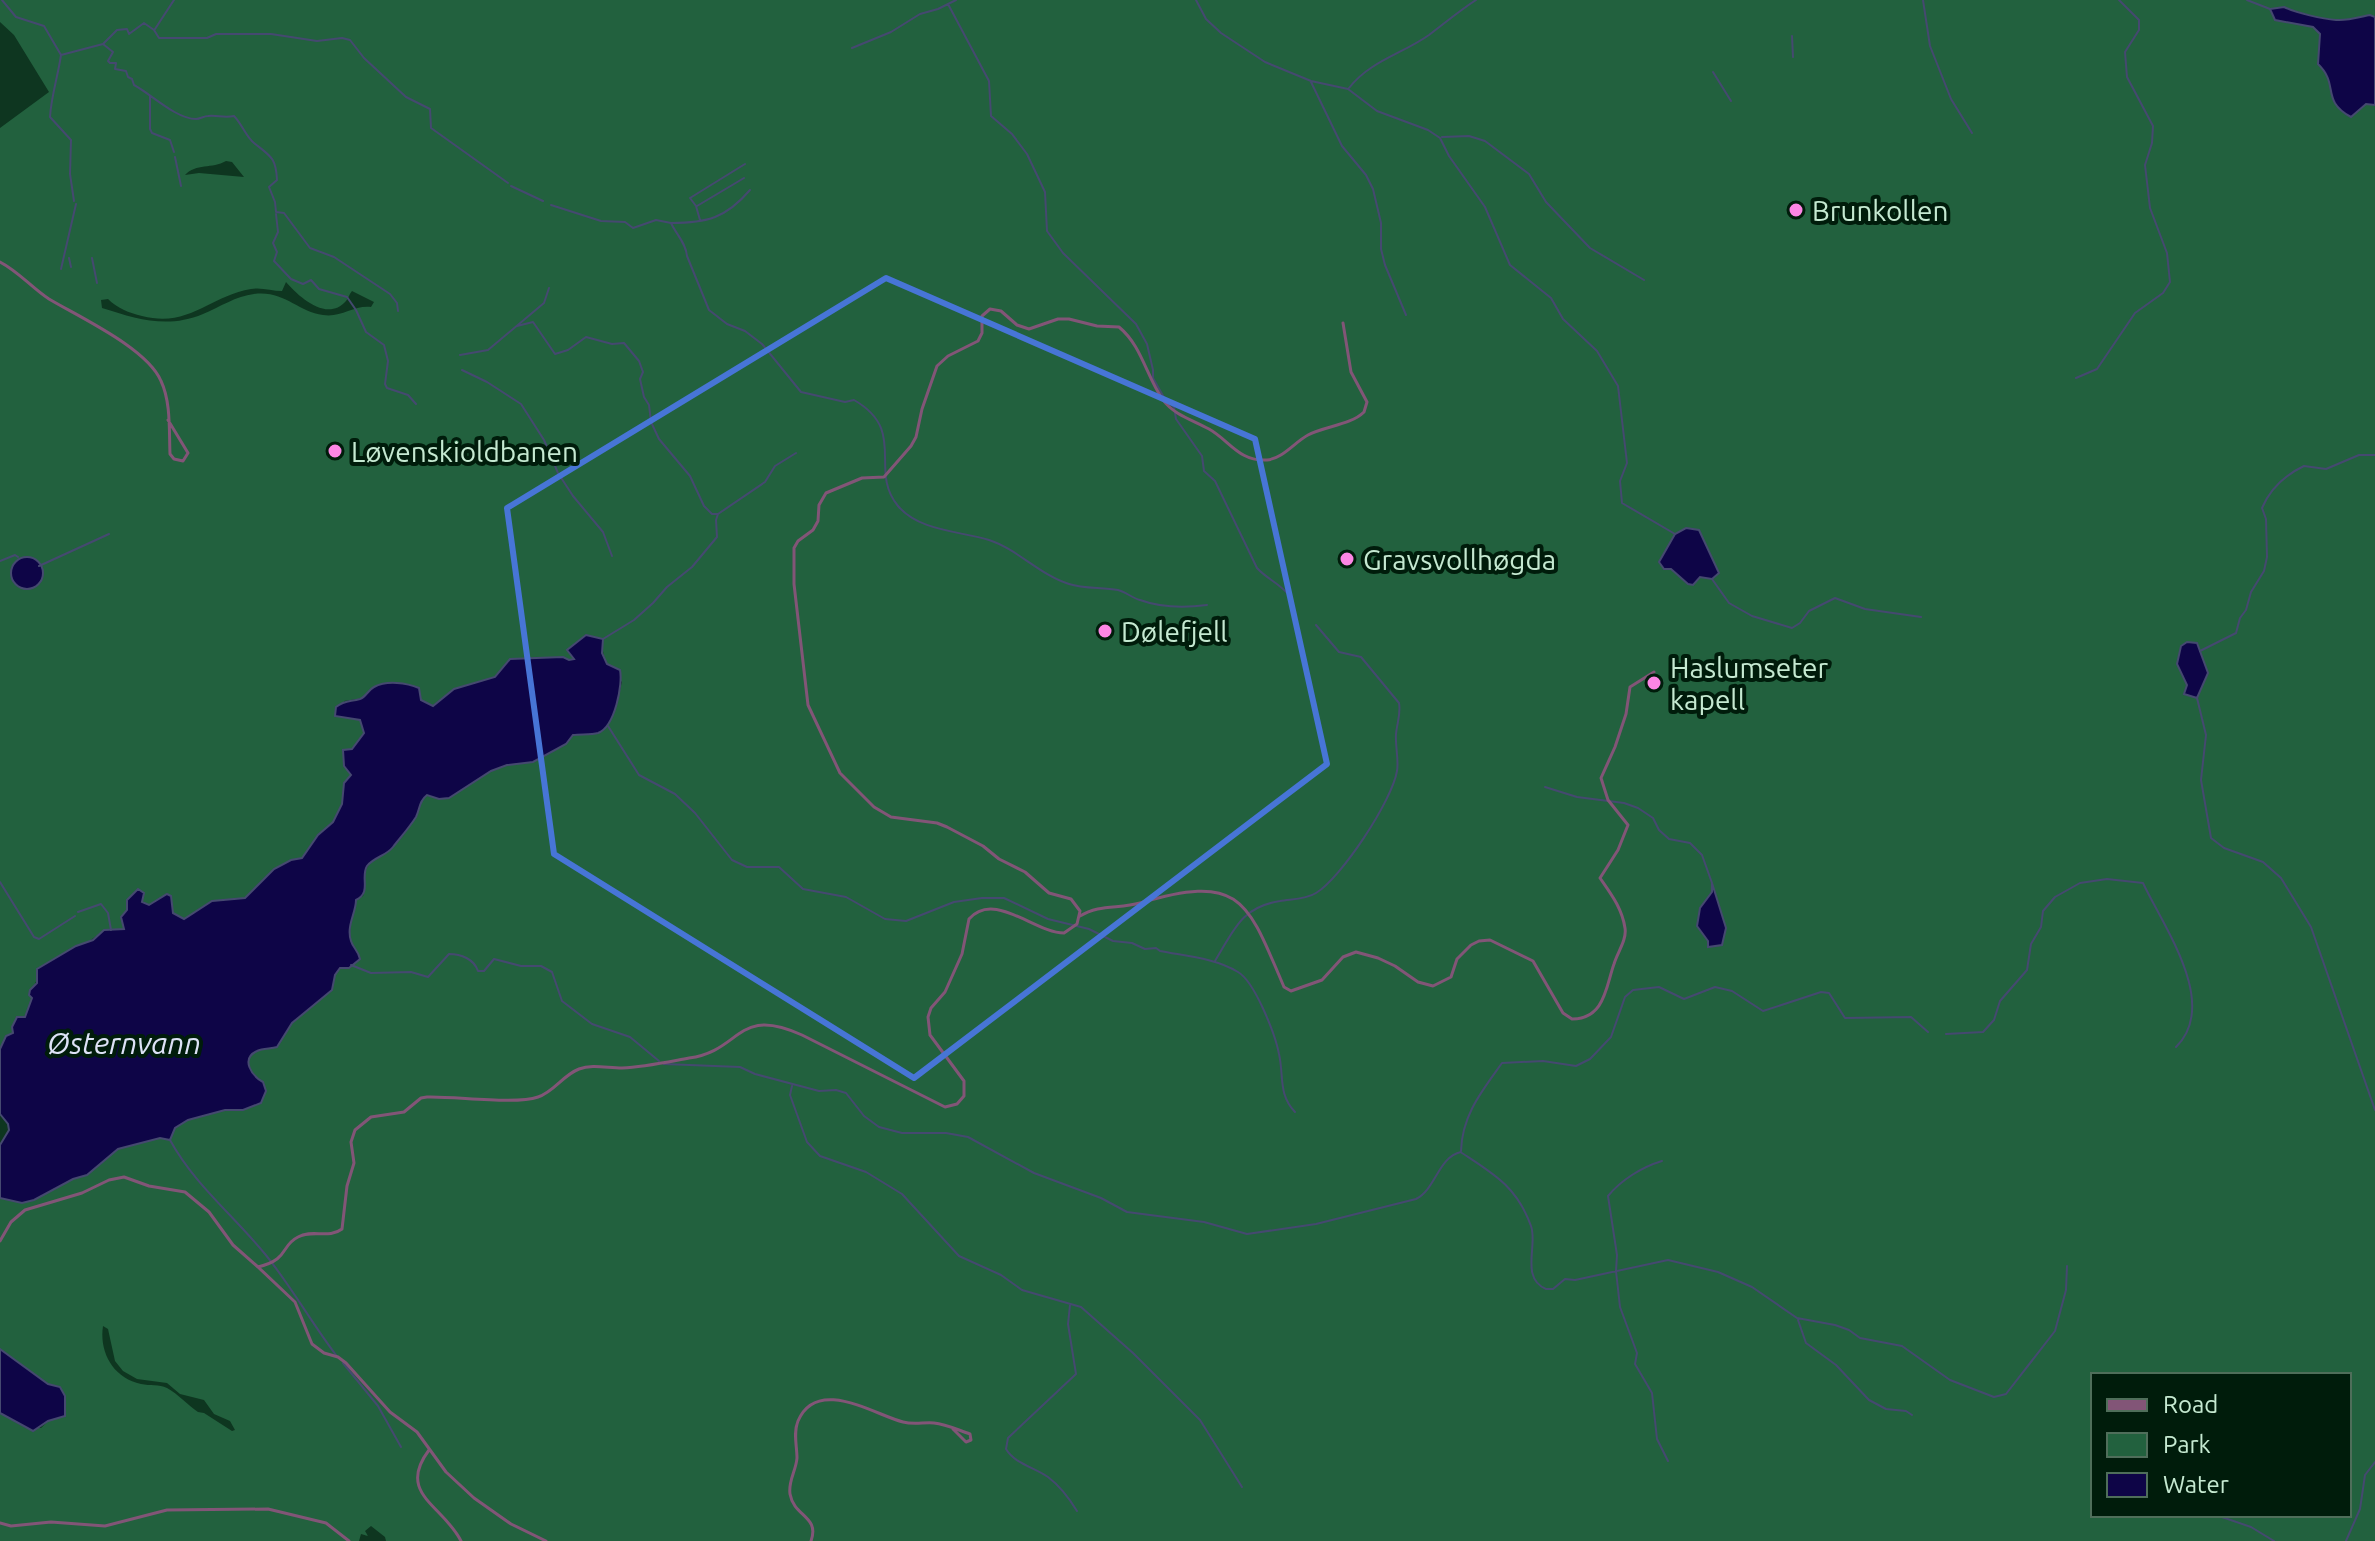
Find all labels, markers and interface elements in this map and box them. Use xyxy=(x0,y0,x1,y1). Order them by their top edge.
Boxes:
place label: Brunkollen xyxy=(1812,195,1948,226)
marker: Brunkollen xyxy=(1787,201,1805,219)
place label: Løvenskioldbanen xyxy=(351,436,578,467)
marker: Løvenskioldbanen xyxy=(326,442,344,460)
place label: Gravsvollhøgda xyxy=(1363,544,1556,575)
marker: Gravsvollhøgda xyxy=(1338,550,1356,568)
place label: Dølefjell xyxy=(1121,616,1228,647)
marker: Dølefjell xyxy=(1096,622,1114,640)
place label: Haslumseter kapell xyxy=(1670,652,1829,715)
marker: Haslumseter kapell xyxy=(1645,674,1663,692)
water label: Østernvann xyxy=(47,1026,201,1060)
legend xyxy=(2091,1373,2351,1517)
text: Road xyxy=(2163,1391,2218,1418)
text: Park xyxy=(2163,1431,2211,1458)
text: Water xyxy=(2163,1471,2229,1498)

